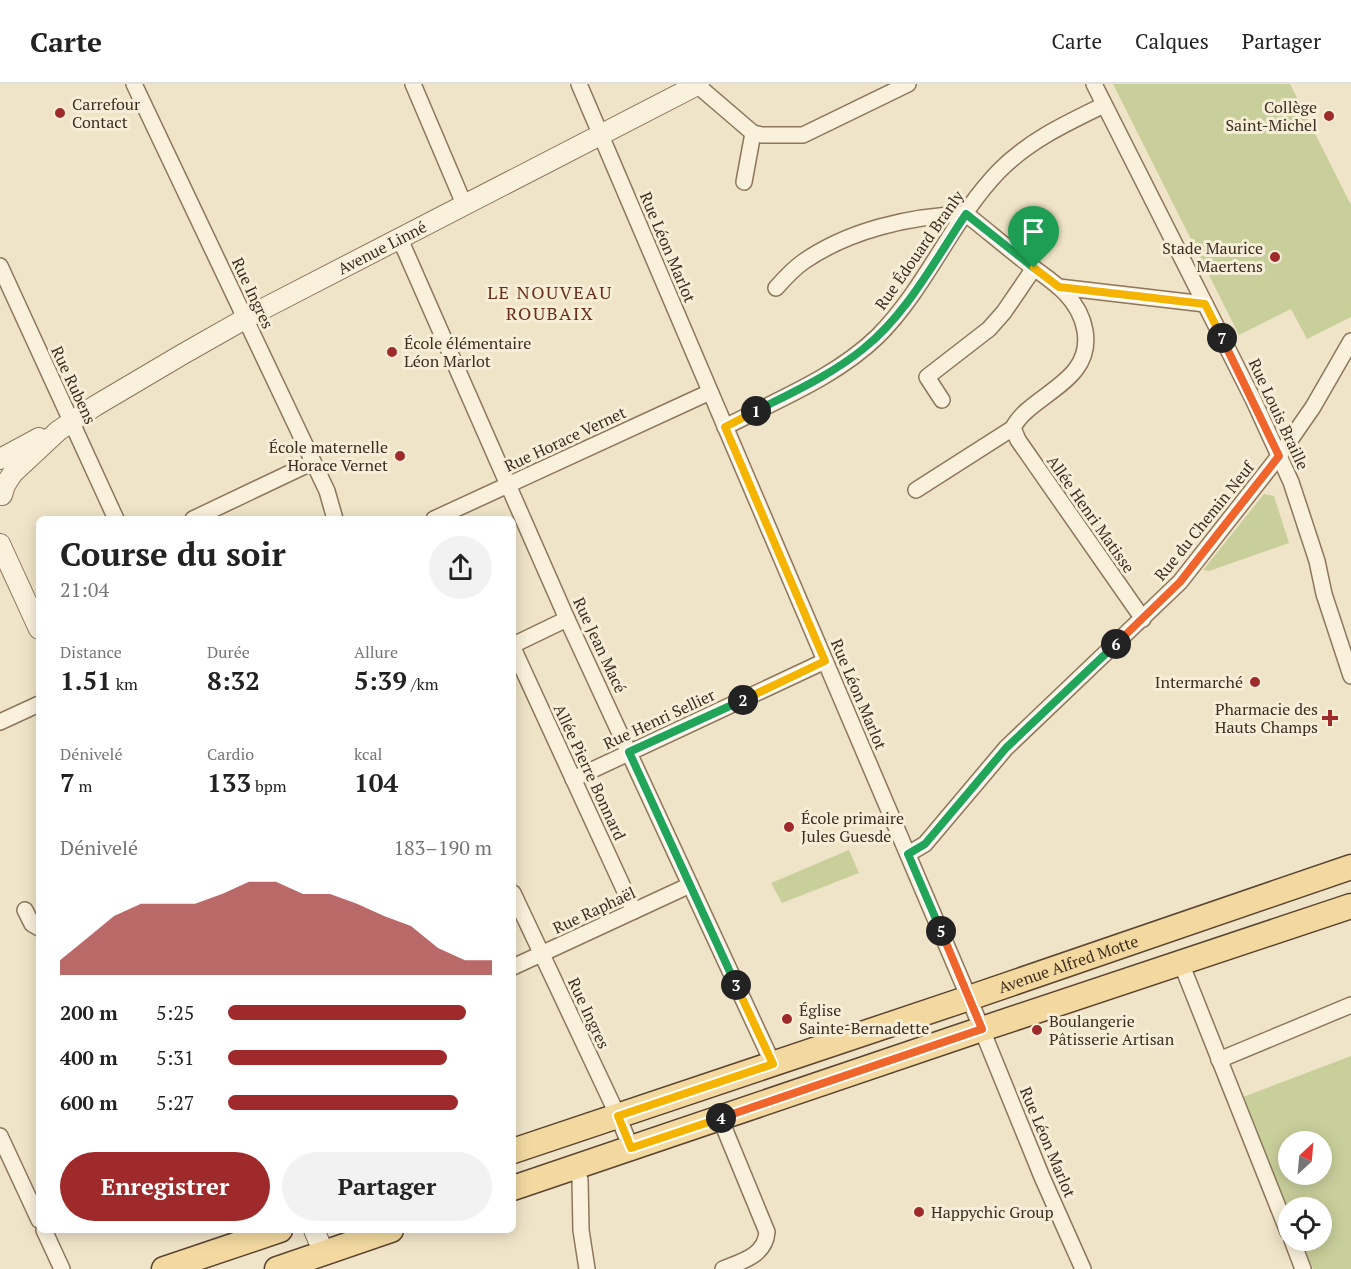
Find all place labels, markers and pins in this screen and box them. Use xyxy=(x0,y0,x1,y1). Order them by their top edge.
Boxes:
place label: Carrefour Contact xyxy=(72,93,141,133)
place label: Collège Saint-Michel xyxy=(1226,96,1317,136)
marker: Carrefour Contact xyxy=(53,106,67,120)
marker: Collège Saint-Michel xyxy=(1322,109,1336,123)
pin xyxy=(1008,206,1059,268)
place label: Stade Maurice Maertens xyxy=(1162,237,1263,277)
marker: Stade Maurice Maertens xyxy=(1268,250,1282,264)
pin: 7 xyxy=(1207,323,1237,353)
place label: École élémentaire Léon Marlot xyxy=(404,332,531,372)
marker: École élémentaire Léon Marlot xyxy=(385,345,399,359)
pin: 1 xyxy=(741,396,771,426)
place label: École maternelle Horace Vernet xyxy=(269,436,388,476)
marker: École maternelle Horace Vernet xyxy=(393,449,407,463)
pin: 6 xyxy=(1101,629,1131,659)
place label: Intermarché xyxy=(1155,671,1243,693)
marker: Intermarché xyxy=(1248,675,1262,689)
pin: 2 xyxy=(728,685,758,715)
place label: Pharmacie des Hauts Champs xyxy=(1215,698,1318,738)
marker: Pharmacie des Hauts Champs xyxy=(1323,711,1337,725)
place label: École primaire Jules Guesde xyxy=(801,807,904,847)
marker: École primaire Jules Guesde xyxy=(782,820,796,834)
pin: 5 xyxy=(926,916,956,946)
pin: 3 xyxy=(721,970,751,1000)
place label: Église Sainte-Bernadette xyxy=(799,999,929,1039)
place label: Boulangerie Pâtisserie Artisan xyxy=(1049,1010,1175,1050)
marker: Église Sainte-Bernadette xyxy=(780,1012,794,1026)
marker: Boulangerie Pâtisserie Artisan xyxy=(1030,1023,1044,1037)
pin: 4 xyxy=(706,1103,736,1133)
place label: Happychic Group xyxy=(931,1201,1054,1223)
marker: Happychic Group xyxy=(912,1205,926,1219)

